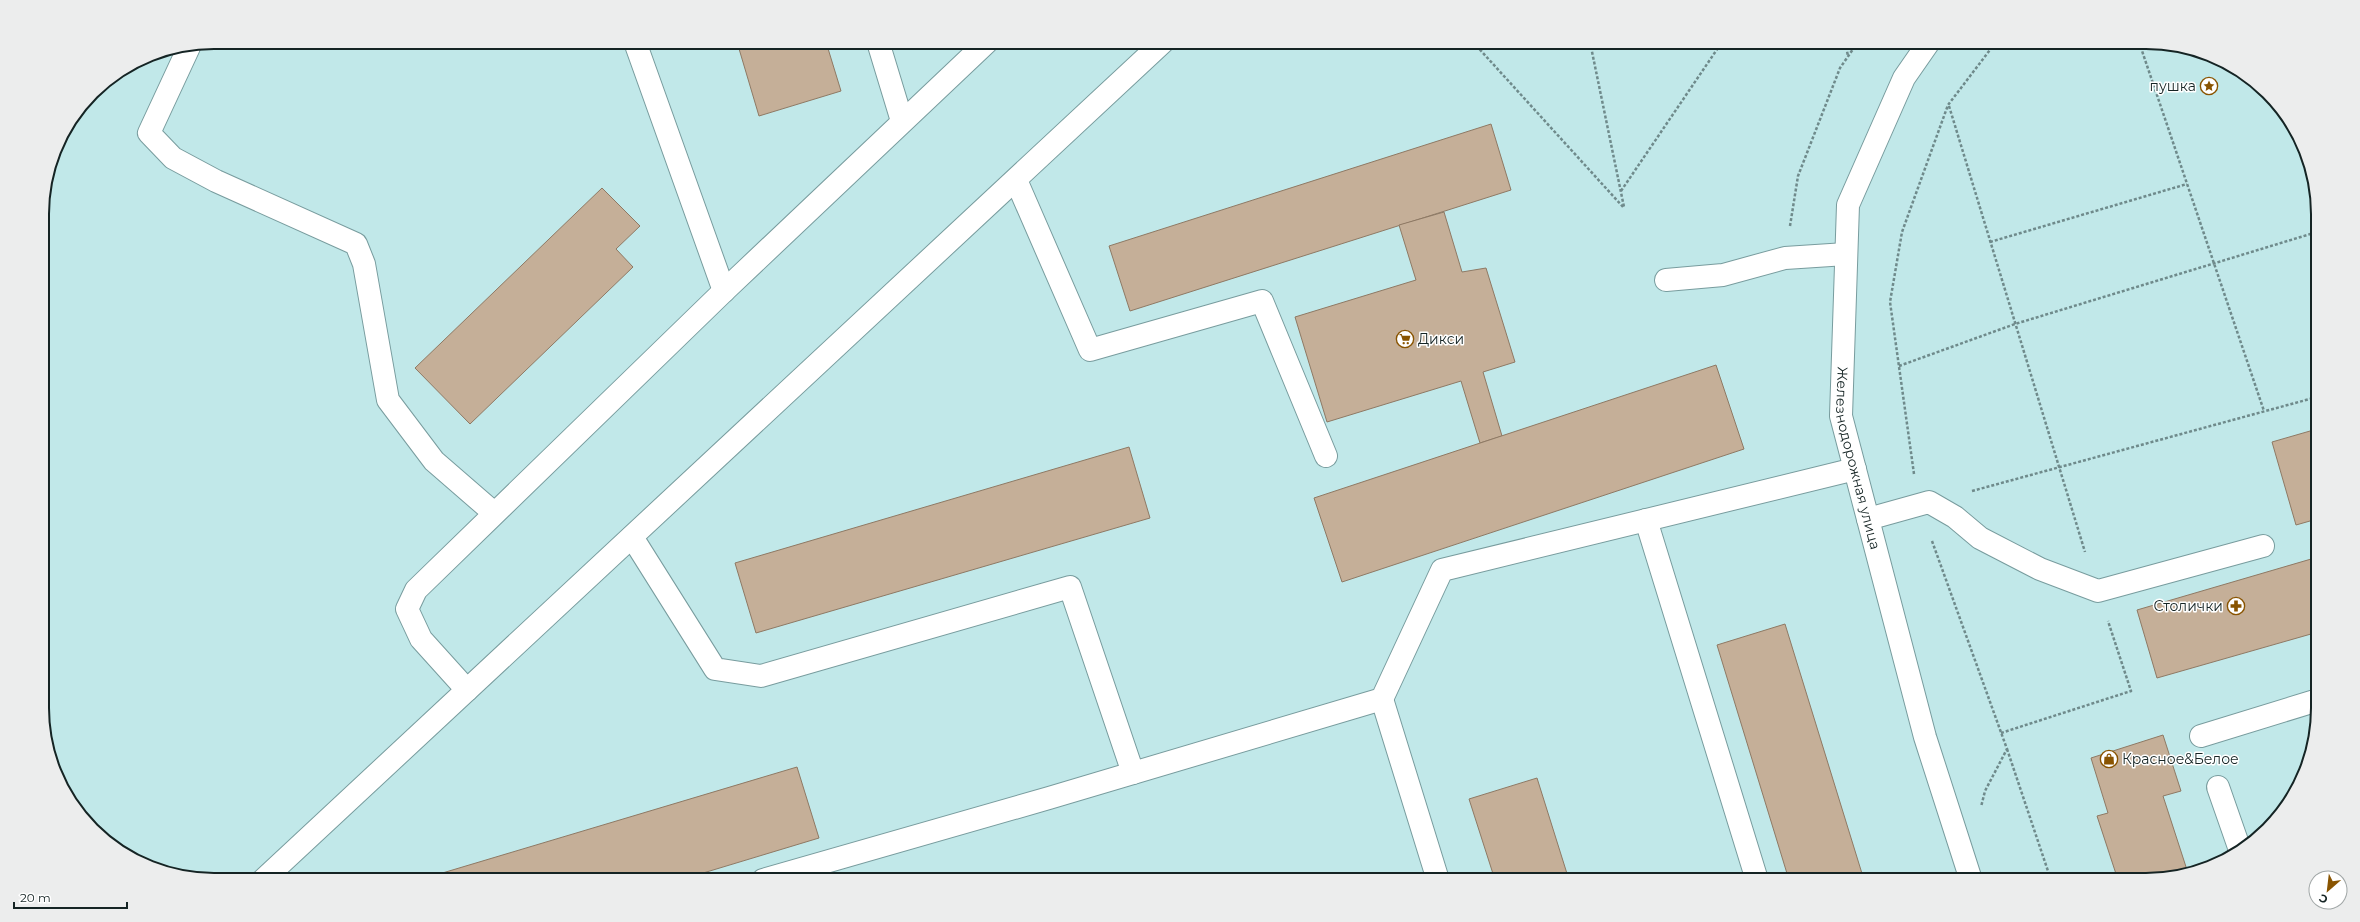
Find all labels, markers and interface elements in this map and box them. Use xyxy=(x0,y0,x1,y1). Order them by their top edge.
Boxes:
place icon: пушка xyxy=(2199,76,2219,96)
place label: пушка xyxy=(2150,77,2196,95)
supermarket icon: Дикси xyxy=(1395,329,1415,349)
place label: Дикси xyxy=(1418,330,1464,348)
street label: Железнодорожная улица xyxy=(1832,366,1885,552)
pharmacy icon: Столички xyxy=(2226,596,2246,616)
place label: Столички xyxy=(2153,597,2223,615)
shop icon: Красное&Белое xyxy=(2099,749,2119,769)
place label: Красное&Белое xyxy=(2122,750,2239,768)
north arrow xyxy=(2308,870,2348,910)
scale bar xyxy=(14,884,127,910)
text: 20 m xyxy=(20,890,51,905)
text: С xyxy=(2316,891,2330,907)

